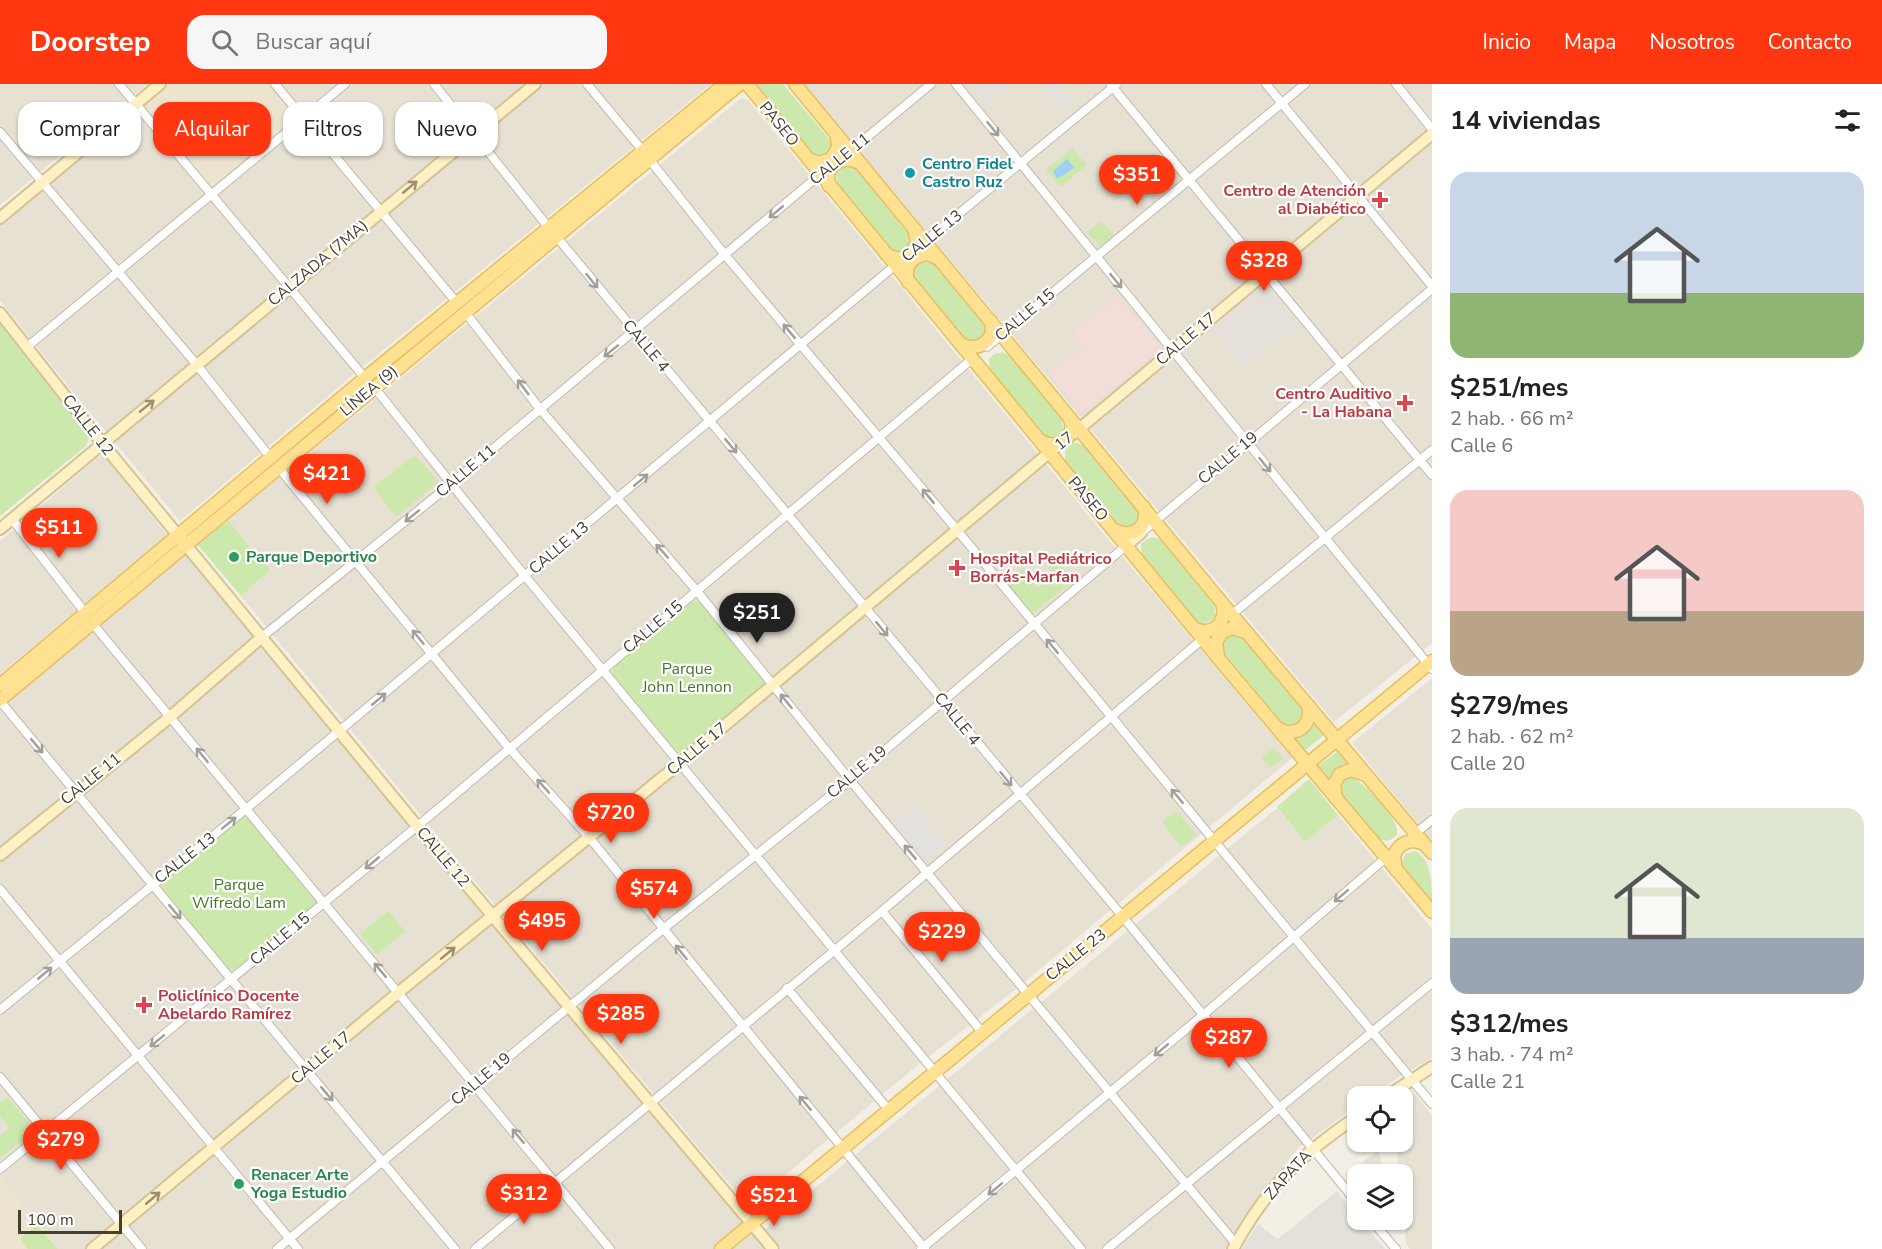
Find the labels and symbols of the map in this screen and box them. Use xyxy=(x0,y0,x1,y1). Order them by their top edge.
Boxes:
street label: PASEO xyxy=(754,97,804,151)
one-way arrow xyxy=(986,121,1000,136)
street label: CALLE 11 xyxy=(805,128,875,190)
place label: Centro Fidel Castro Ruz xyxy=(922,153,1013,193)
pin: $351 xyxy=(1101,155,1173,206)
marker: Centro Fidel Castro Ruz xyxy=(903,166,917,180)
one-way arrow xyxy=(402,180,417,194)
place label: Centro de Atención al Diabético xyxy=(1223,180,1366,220)
marker: Centro de Atención al Diabético xyxy=(1371,191,1389,209)
one-way arrow xyxy=(769,205,784,219)
street label: CALLE 13 xyxy=(897,205,967,267)
street label: CALZADA (7MA) xyxy=(263,215,373,311)
pin: $328 xyxy=(1228,241,1300,292)
one-way arrow xyxy=(586,272,599,288)
one-way arrow xyxy=(1109,272,1122,288)
street label: CALLE 15 xyxy=(990,283,1060,347)
street label: CALLE 17 xyxy=(1151,307,1221,371)
street label: CALLE 4 xyxy=(617,315,675,377)
one-way arrow xyxy=(782,323,795,339)
one-way arrow xyxy=(603,345,619,358)
street label: LÍNEA (9) xyxy=(335,360,403,422)
one-way arrow xyxy=(516,379,529,395)
place label: Centro Auditivo - La Habana xyxy=(1275,383,1392,423)
street label: CALLE 12 xyxy=(57,390,119,460)
marker: Centro Auditivo - La Habana xyxy=(1396,394,1414,412)
one-way arrow xyxy=(139,399,155,412)
street label: 17 xyxy=(1050,426,1078,456)
street label: CALLE 19 xyxy=(1193,426,1263,490)
one-way arrow xyxy=(725,438,738,454)
street label: CALLE 11 xyxy=(431,439,501,503)
pin: $421 xyxy=(291,454,363,505)
one-way arrow xyxy=(1259,456,1272,472)
street label: PASEO xyxy=(1063,472,1113,526)
one-way arrow xyxy=(633,473,649,486)
one-way arrow xyxy=(922,488,935,504)
pin: $511 xyxy=(23,508,95,559)
one-way arrow xyxy=(404,509,420,522)
street label: CALLE 13 xyxy=(524,516,594,580)
one-way arrow xyxy=(655,544,669,559)
place label: Parque Deportivo xyxy=(246,546,377,568)
place label: Hospital Pediátrico Borrás-Marfan xyxy=(970,548,1112,588)
marker: Parque Deportivo xyxy=(227,550,241,564)
marker: Hospital Pediátrico Borrás-Marfan xyxy=(948,559,966,577)
pin: $251 xyxy=(721,593,793,644)
street label: CALLE 15 xyxy=(618,595,688,659)
one-way arrow xyxy=(875,621,889,636)
one-way arrow xyxy=(411,629,424,645)
one-way arrow xyxy=(1045,639,1058,655)
park label: Parque John Lennon xyxy=(641,658,732,698)
street label: CALLE 4 xyxy=(929,688,985,751)
one-way arrow xyxy=(371,692,386,706)
one-way arrow xyxy=(780,694,793,710)
street label: CALLE 17 xyxy=(662,717,732,781)
one-way arrow xyxy=(31,738,44,754)
street label: CALLE 19 xyxy=(822,740,892,804)
one-way arrow xyxy=(195,747,208,763)
street label: CALLE 11 xyxy=(56,748,126,810)
one-way arrow xyxy=(999,771,1012,787)
one-way arrow xyxy=(536,779,550,794)
one-way arrow xyxy=(1170,789,1184,804)
pin: $720 xyxy=(575,793,647,844)
one-way arrow xyxy=(221,817,237,830)
street label: CALLE 12 xyxy=(411,822,475,892)
street label: CALLE 13 xyxy=(150,827,220,889)
one-way arrow xyxy=(904,844,917,860)
one-way arrow xyxy=(365,856,380,870)
pin: $574 xyxy=(618,869,690,920)
park label: Parque Wifredo Lam xyxy=(192,874,286,914)
one-way arrow xyxy=(1334,889,1349,903)
pin: $495 xyxy=(506,901,578,952)
one-way arrow xyxy=(169,904,182,920)
street label: CALLE 15 xyxy=(245,907,315,971)
pin: $229 xyxy=(906,912,978,963)
street label: CALLE 23 xyxy=(1041,924,1111,986)
one-way arrow xyxy=(675,944,688,960)
one-way arrow xyxy=(440,946,456,959)
one-way arrow xyxy=(373,963,387,978)
one-way arrow xyxy=(37,966,52,980)
place label: Policlínico Docente Abelardo Ramírez xyxy=(158,985,299,1025)
pin: $285 xyxy=(585,994,657,1045)
marker: Policlínico Docente Abelardo Ramírez xyxy=(135,996,153,1014)
pin: $287 xyxy=(1193,1018,1265,1069)
street label: CALLE 17 xyxy=(286,1026,356,1090)
one-way arrow xyxy=(149,1034,165,1047)
one-way arrow xyxy=(1153,1044,1169,1057)
street label: CALLE 19 xyxy=(446,1047,516,1111)
one-way arrow xyxy=(320,1086,333,1102)
one-way arrow xyxy=(798,1096,812,1111)
pin: $279 xyxy=(25,1120,97,1171)
one-way arrow xyxy=(511,1129,525,1144)
street label: ZAPATA xyxy=(1260,1145,1317,1205)
place label: Renacer Arte Yoga Estudio xyxy=(250,1164,349,1204)
pin: $312 xyxy=(488,1174,560,1225)
pin: $521 xyxy=(738,1176,810,1227)
marker: Renacer Arte Yoga Estudio xyxy=(232,1177,246,1191)
one-way arrow xyxy=(988,1182,1004,1195)
one-way arrow xyxy=(145,1191,160,1205)
scale bar xyxy=(18,1207,122,1234)

